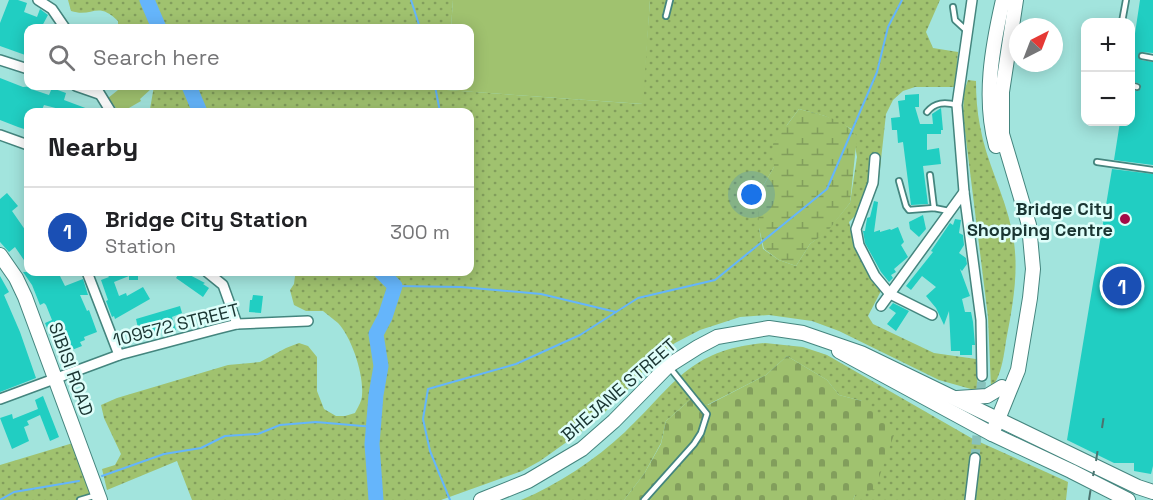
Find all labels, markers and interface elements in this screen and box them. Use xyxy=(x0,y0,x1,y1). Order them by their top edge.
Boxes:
north arrow xyxy=(1009,18,1063,72)
map controls xyxy=(1081,18,1135,126)
button: + xyxy=(1081,18,1135,72)
search box xyxy=(24,24,474,90)
icon: search xyxy=(45,41,78,74)
text: Search here xyxy=(93,43,220,71)
button: − xyxy=(1081,72,1135,126)
text: Nearby xyxy=(48,130,138,164)
your location xyxy=(737,180,766,209)
place label: Bridge City Shopping Centre xyxy=(967,197,1113,241)
text: Bridge City Station xyxy=(105,205,308,233)
marker: Bridge City Shopping Centre xyxy=(1118,212,1132,226)
text: 1 xyxy=(63,219,72,245)
text: 300 m xyxy=(390,219,450,245)
text: Station xyxy=(105,233,176,259)
pin: 1 xyxy=(1102,264,1142,308)
street label: 109572 STREET xyxy=(110,298,242,351)
street label: SIBISI ROAD xyxy=(44,319,99,419)
street label: BHEJANE STREET xyxy=(556,333,681,446)

